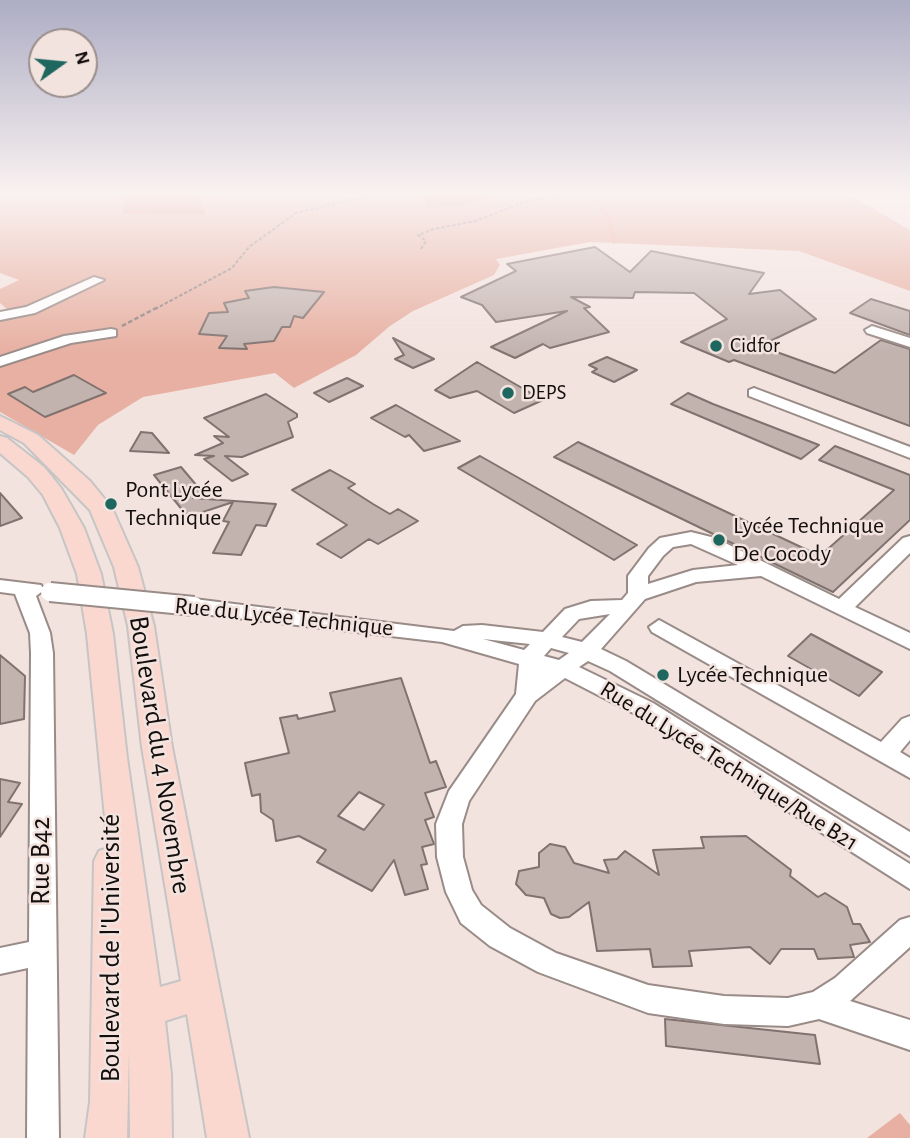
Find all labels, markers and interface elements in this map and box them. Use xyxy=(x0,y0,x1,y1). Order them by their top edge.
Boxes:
north arrow xyxy=(28,28,98,98)
text: N xyxy=(71,49,93,67)
place label: Cidfor xyxy=(730,333,780,359)
marker: Cidfor xyxy=(708,338,724,354)
place label: DEPS xyxy=(522,380,567,406)
marker: DEPS xyxy=(500,385,516,401)
place label: Pont Lycée Technique xyxy=(125,476,223,532)
marker: Pont Lycée Technique xyxy=(103,496,119,512)
place label: Lycée Technique De Cocody xyxy=(733,512,884,568)
marker: Lycée Technique De Cocody xyxy=(711,532,727,548)
street label: Rue du Lycée Technique xyxy=(173,591,395,643)
street label: Boulevard du 4 Novembre xyxy=(121,614,199,896)
place label: Lycée Technique xyxy=(677,661,828,689)
marker: Lycée Technique xyxy=(655,667,671,683)
street label: Rue du Lycée Technique/Rue B21 xyxy=(595,675,863,857)
street label: Boulevard de l'Université xyxy=(94,814,128,1082)
street label: Rue B42 xyxy=(24,817,58,905)

